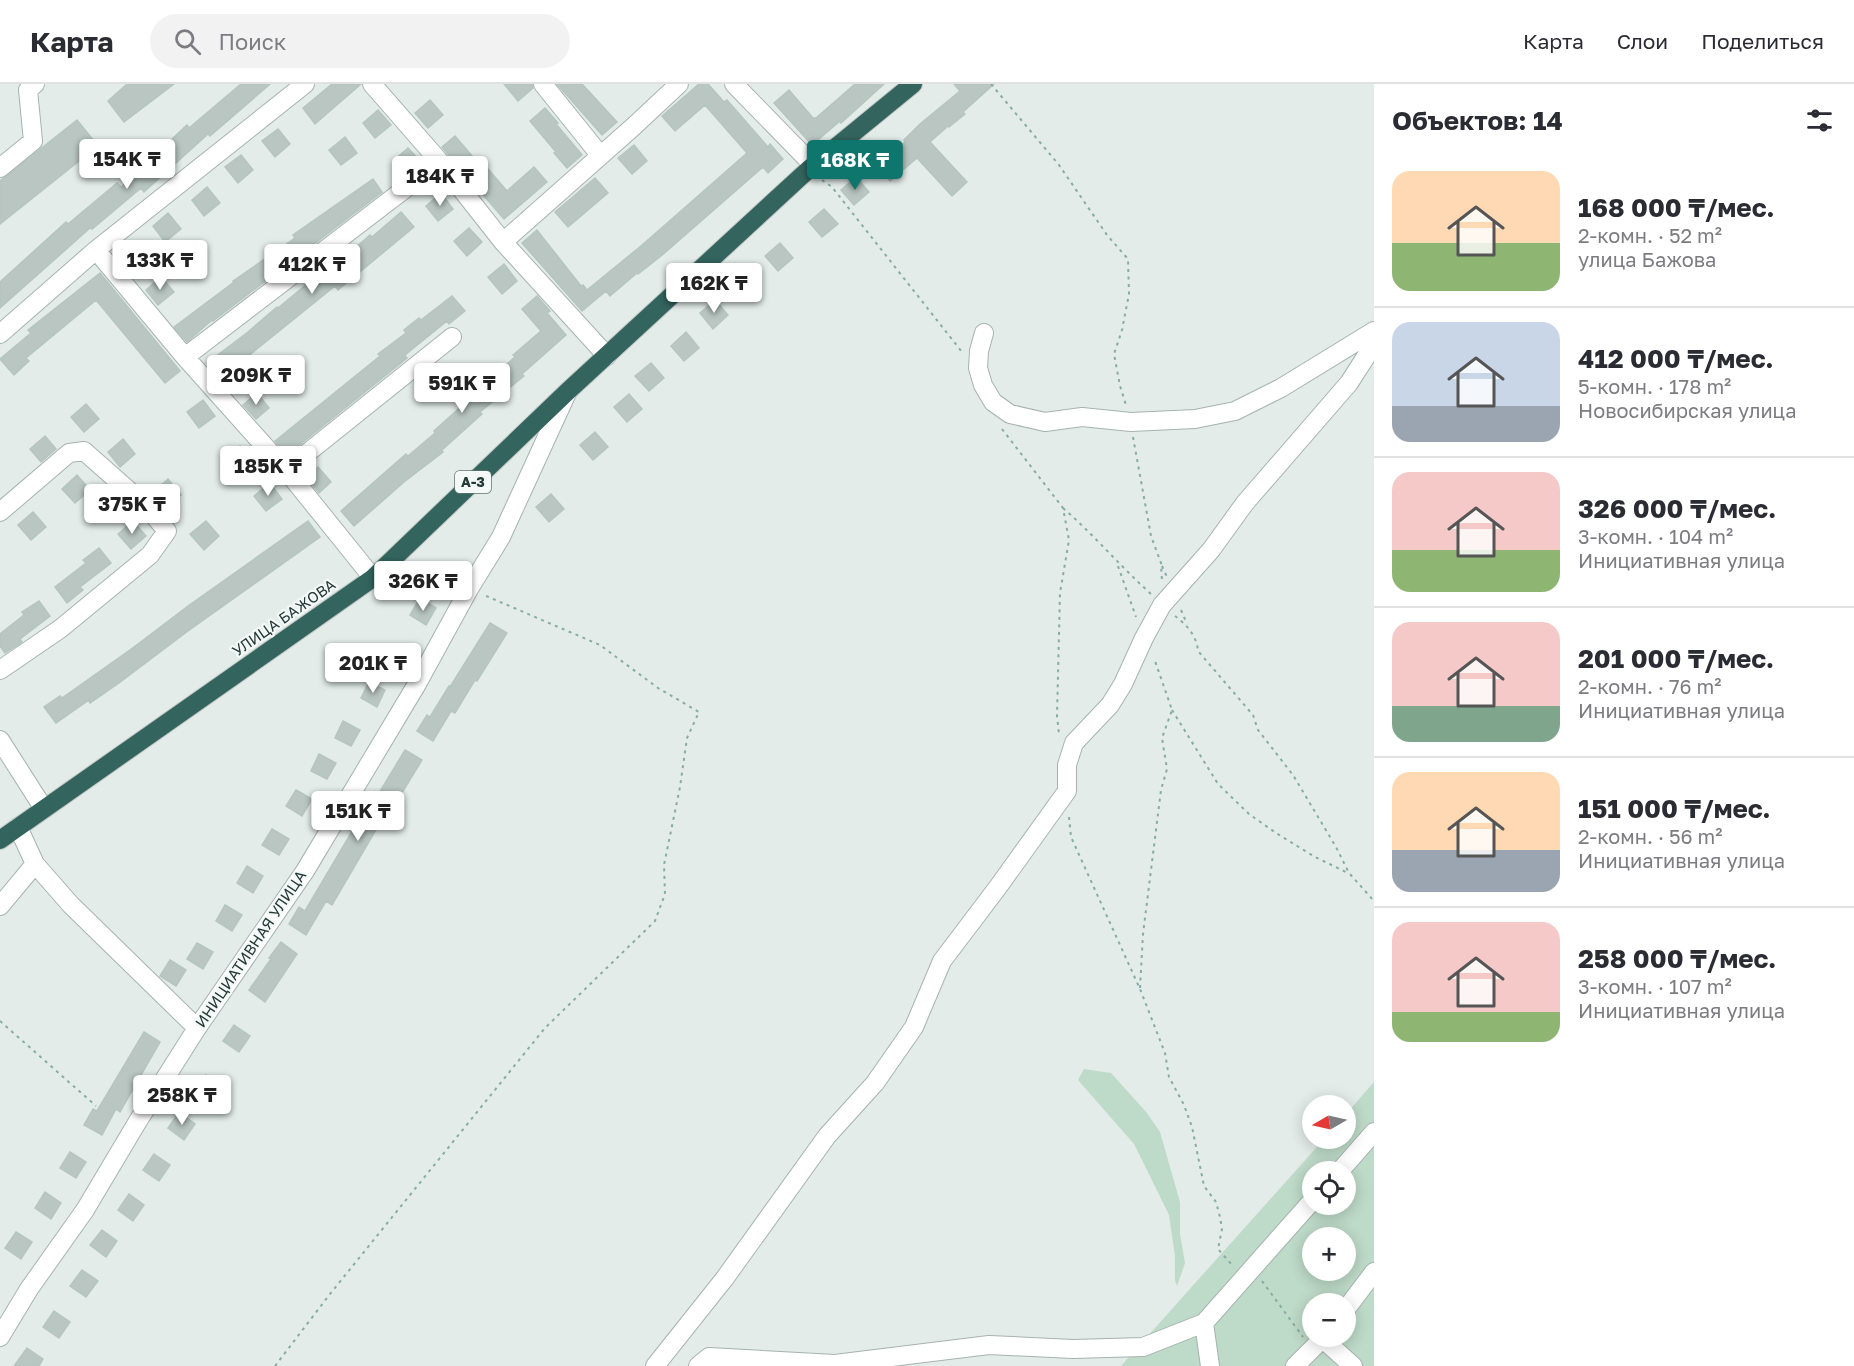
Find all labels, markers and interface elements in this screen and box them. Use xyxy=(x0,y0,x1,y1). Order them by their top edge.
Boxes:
search box xyxy=(150,14,570,68)
text: Карта xyxy=(30,25,114,58)
icon: search xyxy=(171,25,204,58)
text: Поиск xyxy=(219,28,286,55)
text: Карта xyxy=(1523,28,1584,54)
text: Слои xyxy=(1617,28,1668,54)
text: Поделиться xyxy=(1701,28,1824,54)
icon: filters xyxy=(1803,104,1836,137)
text: Объектов: 14 xyxy=(1392,105,1563,136)
pin: 154K ₸ xyxy=(78,139,176,190)
pin: 168K ₸ xyxy=(806,140,904,191)
text: 154K ₸ xyxy=(93,146,161,170)
text: 168K ₸ xyxy=(821,147,889,171)
pin: 184K ₸ xyxy=(391,156,489,207)
text: 184K ₸ xyxy=(406,163,474,187)
text: 168 000 ₸/мес. xyxy=(1578,192,1775,223)
icon: home xyxy=(1440,195,1512,267)
text: 2-комн. · 52 m² xyxy=(1578,223,1722,247)
pin: 133K ₸ xyxy=(111,240,209,291)
pin: 412K ₸ xyxy=(263,244,361,295)
text: 133K ₸ xyxy=(126,247,194,271)
text: улица Бажова xyxy=(1578,247,1716,271)
text: 412K ₸ xyxy=(278,251,346,275)
pin: 162K ₸ xyxy=(665,263,763,314)
text: 162K ₸ xyxy=(680,270,748,294)
text: 412 000 ₸/мес. xyxy=(1578,343,1773,374)
icon: home xyxy=(1440,346,1512,418)
pin: 209K ₸ xyxy=(207,355,305,406)
text: 209K ₸ xyxy=(221,362,291,386)
pin: 591K ₸ xyxy=(413,363,511,414)
text: 591K ₸ xyxy=(428,370,496,394)
text: 5-комн. · 178 m² xyxy=(1578,374,1731,398)
text: Новосибирская улица xyxy=(1578,398,1797,422)
pin: 185K ₸ xyxy=(219,446,317,497)
text: 185K ₸ xyxy=(234,453,302,477)
road number: A-3 xyxy=(455,471,491,493)
pin: 375K ₸ xyxy=(83,484,181,535)
text: 375K ₸ xyxy=(98,491,166,515)
text: 326 000 ₸/мес. xyxy=(1578,493,1776,524)
icon: home xyxy=(1440,496,1512,568)
text: 3-комн. · 104 m² xyxy=(1578,524,1733,548)
text: Инициативная улица xyxy=(1578,548,1785,572)
pin: 326K ₸ xyxy=(374,561,472,612)
text: 326K ₸ xyxy=(388,568,458,592)
street label: УЛИЦА БАЖОВА xyxy=(228,575,339,660)
pin: 201K ₸ xyxy=(324,643,422,694)
text: 201 000 ₸/мес. xyxy=(1578,643,1774,674)
icon: home xyxy=(1440,646,1512,718)
text: 201K ₸ xyxy=(339,650,407,674)
text: 2-комн. · 76 m² xyxy=(1578,674,1722,698)
text: Инициативная улица xyxy=(1578,698,1785,722)
pin: 151K ₸ xyxy=(309,791,407,842)
text: 151 000 ₸/мес. xyxy=(1578,793,1771,824)
icon: home xyxy=(1440,796,1512,868)
text: 151K ₸ xyxy=(325,798,391,822)
text: 2-комн. · 56 m² xyxy=(1578,824,1723,848)
text: Инициативная улица xyxy=(1578,848,1785,872)
street label: ИНИЦИАТИВНАЯ УЛИЦА xyxy=(191,867,309,1030)
text: 258 000 ₸/мес. xyxy=(1578,943,1776,974)
icon: home xyxy=(1440,946,1512,1018)
text: 3-комн. · 107 m² xyxy=(1578,974,1732,998)
text: Инициативная улица xyxy=(1578,998,1785,1022)
pin: 258K ₸ xyxy=(133,1075,231,1126)
text: 258K ₸ xyxy=(147,1082,217,1106)
north arrow xyxy=(1302,1095,1356,1149)
map controls xyxy=(1302,1095,1356,1347)
button: locate xyxy=(1302,1161,1356,1215)
button: + xyxy=(1302,1227,1356,1281)
button: − xyxy=(1302,1293,1356,1347)

